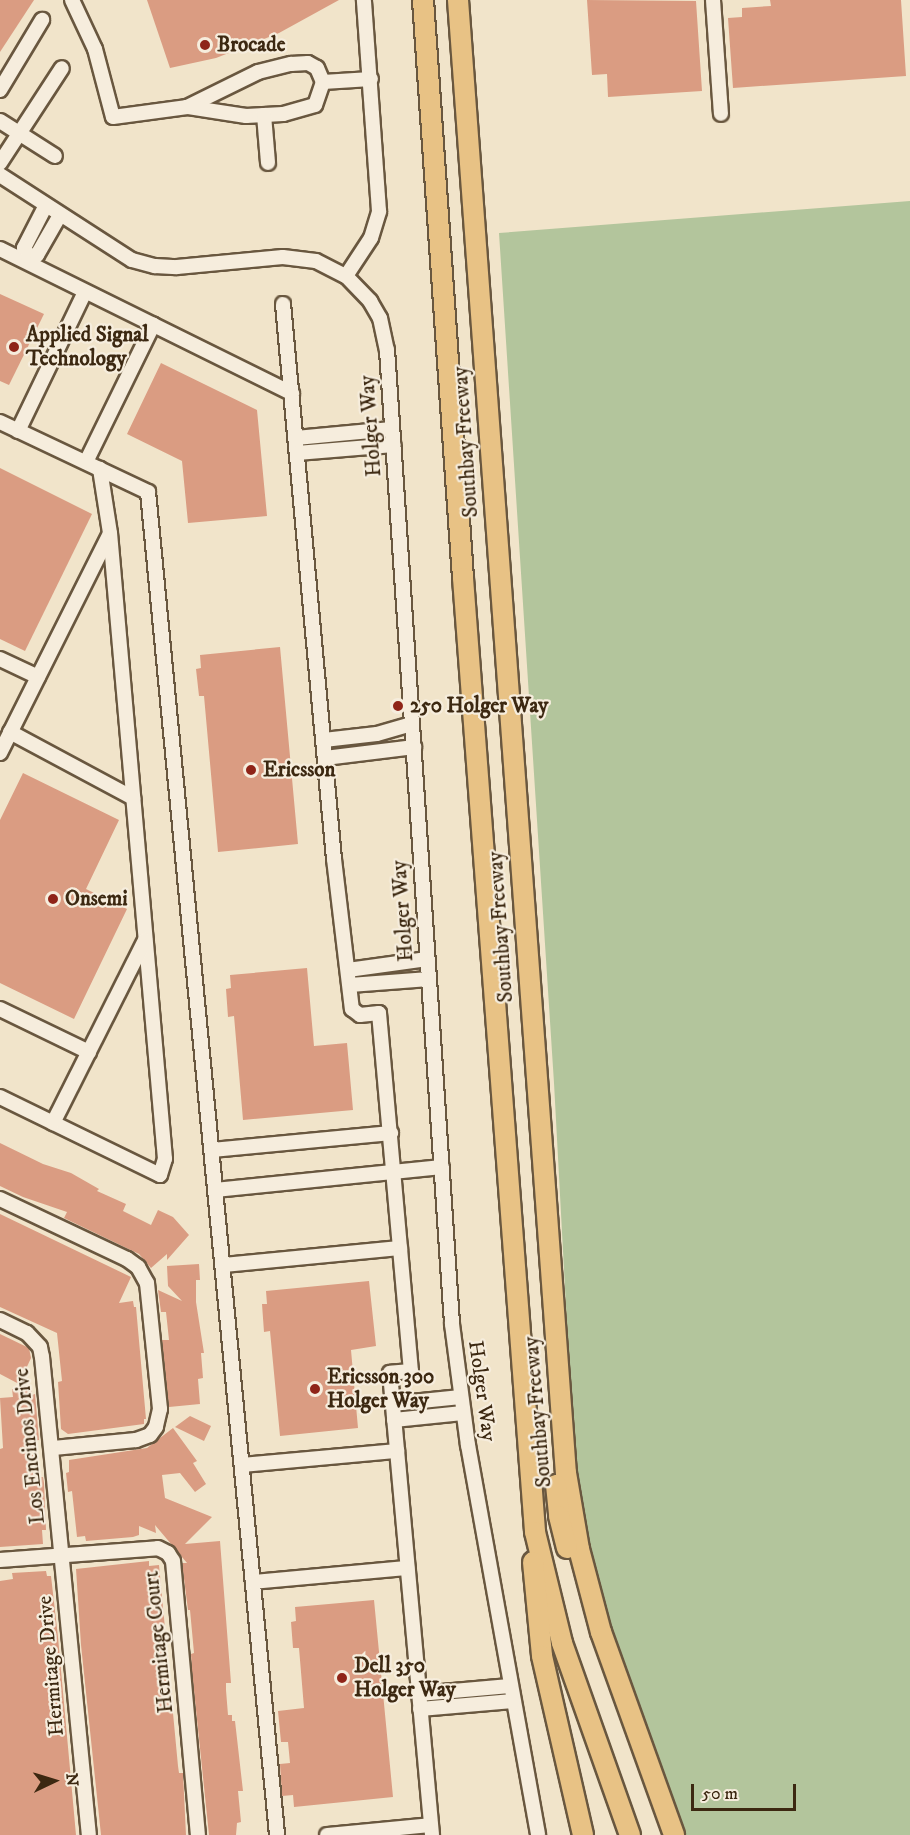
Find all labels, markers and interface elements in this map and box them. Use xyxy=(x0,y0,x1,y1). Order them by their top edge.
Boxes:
place label: Brocade xyxy=(217,32,285,58)
marker: Brocade xyxy=(198,38,212,52)
place label: Applied Signal Technology xyxy=(26,322,149,372)
marker: Applied Signal Technology xyxy=(7,340,21,354)
street label: Southbay Freeway xyxy=(448,366,484,518)
street label: Holger Way xyxy=(355,374,387,478)
place label: 250 Holger Way xyxy=(410,693,548,719)
marker: 250 Holger Way xyxy=(391,699,405,713)
place label: Ericsson xyxy=(263,757,335,783)
marker: Ericsson xyxy=(244,763,258,777)
street label: Southbay Freeway xyxy=(483,851,519,1003)
street label: Holger Way xyxy=(387,859,419,963)
place label: Onsemi xyxy=(65,886,128,912)
marker: Onsemi xyxy=(46,892,60,906)
street label: Southbay Freeway xyxy=(519,1335,557,1489)
street label: Holger Way xyxy=(462,1339,502,1443)
place label: Ericsson 300 Holger Way xyxy=(327,1364,434,1414)
street label: Los Encinos Drive xyxy=(9,1367,51,1525)
marker: Ericsson 300 Holger Way xyxy=(308,1382,322,1396)
street label: Hermitage Court xyxy=(139,1570,179,1714)
street label: Hermitage Drive xyxy=(32,1595,70,1737)
place label: Dell 350 Holger Way xyxy=(354,1653,456,1703)
marker: Dell 350 Holger Way xyxy=(335,1671,349,1685)
north arrow xyxy=(24,1751,84,1811)
text: N xyxy=(62,1772,82,1787)
scale bar xyxy=(694,1772,799,1810)
text: 50 m xyxy=(702,1783,738,1805)

